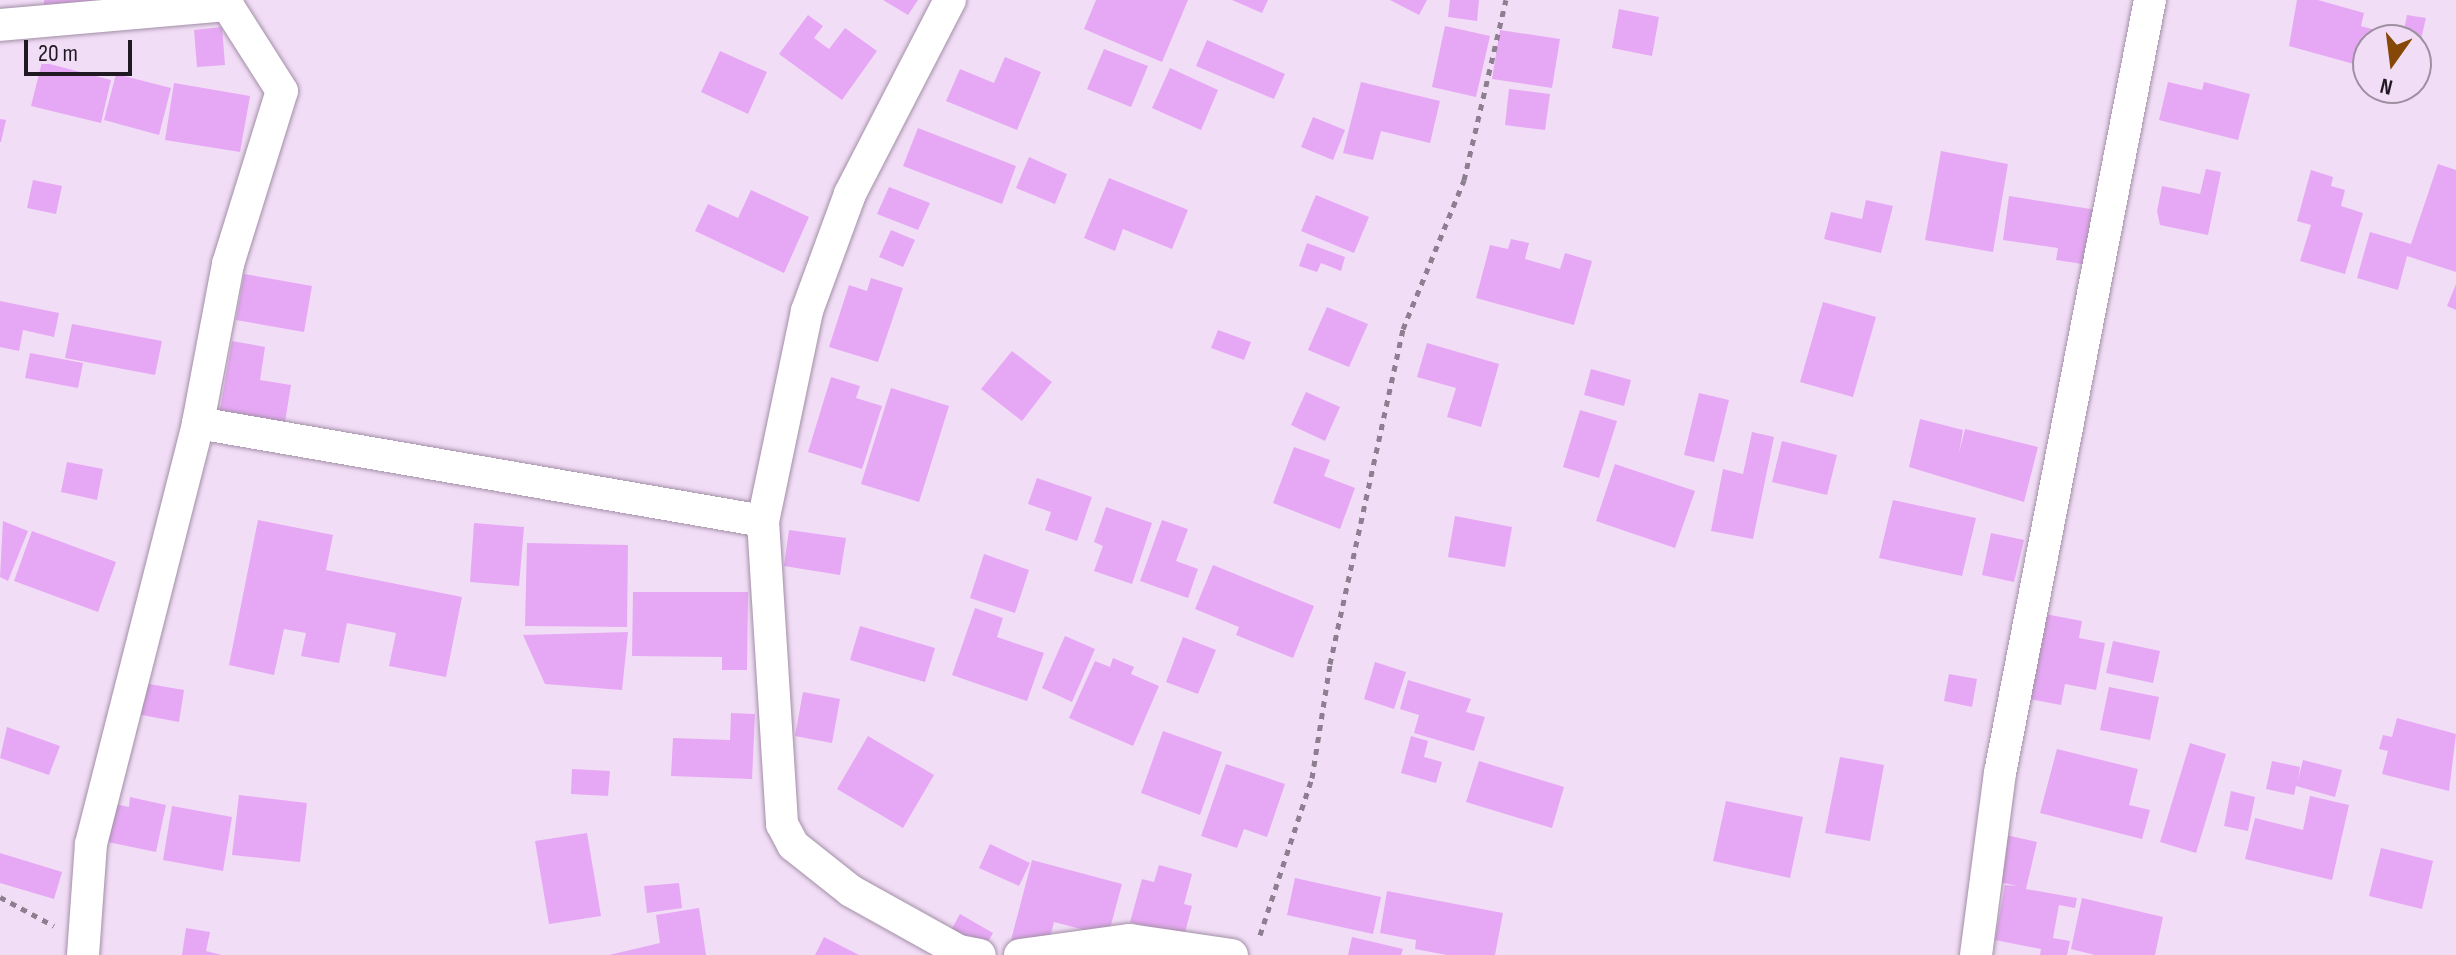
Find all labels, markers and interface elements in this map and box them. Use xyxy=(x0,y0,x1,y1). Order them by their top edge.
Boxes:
scale bar xyxy=(28,24,136,74)
north arrow xyxy=(2352,24,2432,104)
text: 20 m xyxy=(38,39,78,68)
text: N xyxy=(2378,71,2396,100)

